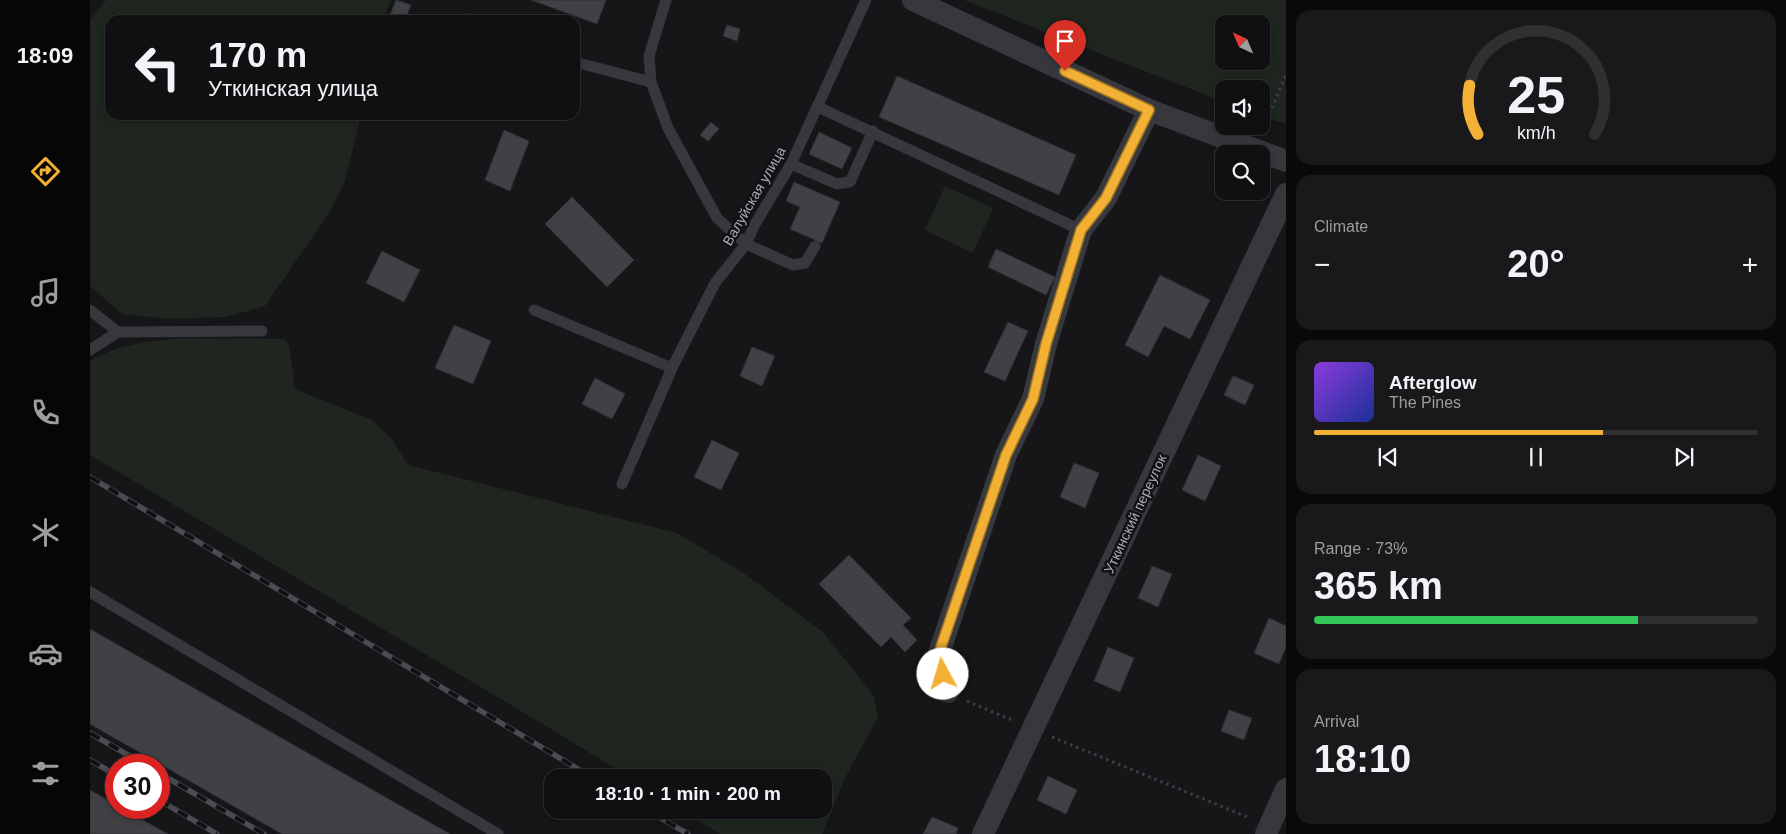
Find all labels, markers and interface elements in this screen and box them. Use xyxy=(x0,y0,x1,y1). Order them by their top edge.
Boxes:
north arrow xyxy=(1215,15,1270,70)
map controls xyxy=(1215,15,1270,200)
pin xyxy=(1044,20,1086,71)
icon: arrive xyxy=(1051,27,1079,55)
icon: left xyxy=(125,35,190,100)
text: 170 m xyxy=(208,35,307,74)
text: 18:09 xyxy=(17,43,73,68)
text: 25 xyxy=(1507,66,1565,124)
text: Уткинская улица xyxy=(208,76,378,101)
button: sound xyxy=(1215,80,1270,135)
text: km/h xyxy=(1517,123,1555,143)
street label: Валуйская улица xyxy=(719,144,789,248)
button: search xyxy=(1215,145,1270,200)
icon: directions xyxy=(28,154,63,189)
text: Climate xyxy=(1314,218,1368,235)
text: 20° xyxy=(1507,243,1565,285)
text: − xyxy=(1314,249,1330,280)
text: + xyxy=(1742,249,1758,280)
icon: music xyxy=(28,275,63,310)
text: Afterglow xyxy=(1389,372,1477,393)
text: The Pines xyxy=(1389,394,1461,411)
icon: phone xyxy=(28,395,63,430)
icon: previous xyxy=(1374,443,1402,471)
icon: pause xyxy=(1522,443,1550,471)
icon: next xyxy=(1670,443,1698,471)
street label: Уткинский переулок xyxy=(1100,451,1170,576)
icon: climate xyxy=(28,515,63,550)
text: Range · 73% xyxy=(1314,540,1407,557)
text: 365 km xyxy=(1314,565,1443,607)
icon: car xyxy=(28,636,63,671)
position arrow xyxy=(916,647,968,699)
text: Arrival xyxy=(1314,713,1359,730)
text: 18:10 xyxy=(1314,738,1411,780)
speed limit sign: 30 xyxy=(105,754,170,819)
icon: filters xyxy=(28,756,63,791)
text: 18:10 · 1 min · 200 m xyxy=(595,783,781,804)

